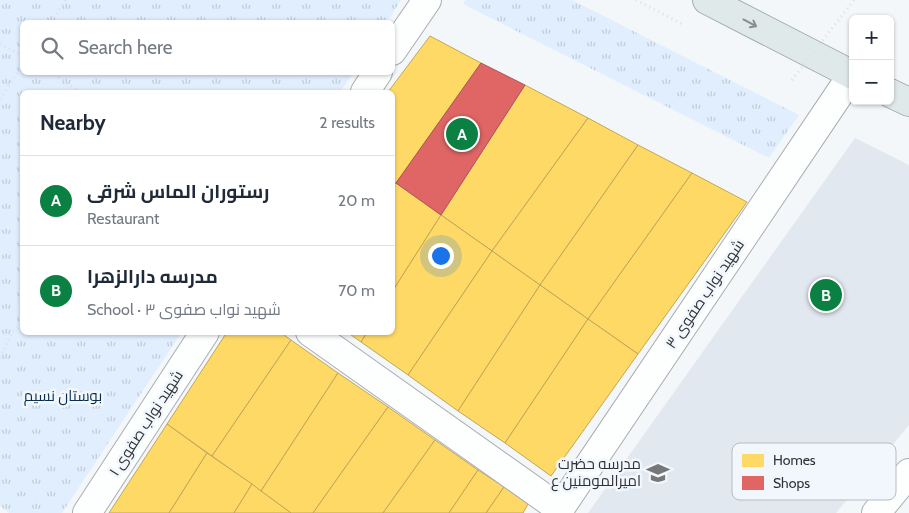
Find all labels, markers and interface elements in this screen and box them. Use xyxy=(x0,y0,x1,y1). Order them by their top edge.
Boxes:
map controls xyxy=(849,15,894,105)
button: + xyxy=(849,15,894,60)
one-way arrow xyxy=(742,19,757,28)
search box xyxy=(20,20,395,75)
icon: search xyxy=(38,34,66,62)
text: Search here xyxy=(78,36,172,59)
button: − xyxy=(849,60,894,105)
text: Nearby xyxy=(40,110,106,135)
text: 2 results xyxy=(319,113,375,132)
pin: A xyxy=(446,115,478,153)
text: رستوران الماس شرقی xyxy=(87,180,269,203)
text: A xyxy=(51,191,61,210)
text: 20 m xyxy=(338,191,375,210)
text: Restaurant xyxy=(87,209,159,228)
street label: شهید نواب صفوی ۳ xyxy=(662,236,749,352)
your location xyxy=(428,243,454,269)
text: مدرسه دارالزهرا xyxy=(87,265,218,288)
pin: B xyxy=(810,276,842,314)
text: B xyxy=(51,281,61,300)
text: 70 m xyxy=(338,281,375,300)
text: School · شهید نواب صفوی ۳ xyxy=(87,300,281,319)
street label: شهید نواب صفوی ۱ xyxy=(105,367,188,480)
park label: بوستان نسیم xyxy=(24,387,102,406)
legend xyxy=(732,443,896,500)
text: Homes xyxy=(773,451,816,469)
place label: مدرسه حضرت امیرالمومنین ع xyxy=(551,455,641,492)
school or university icon: مدرسه حضرت امیرالمومنین ع xyxy=(645,460,671,486)
text: Shops xyxy=(773,474,810,492)

